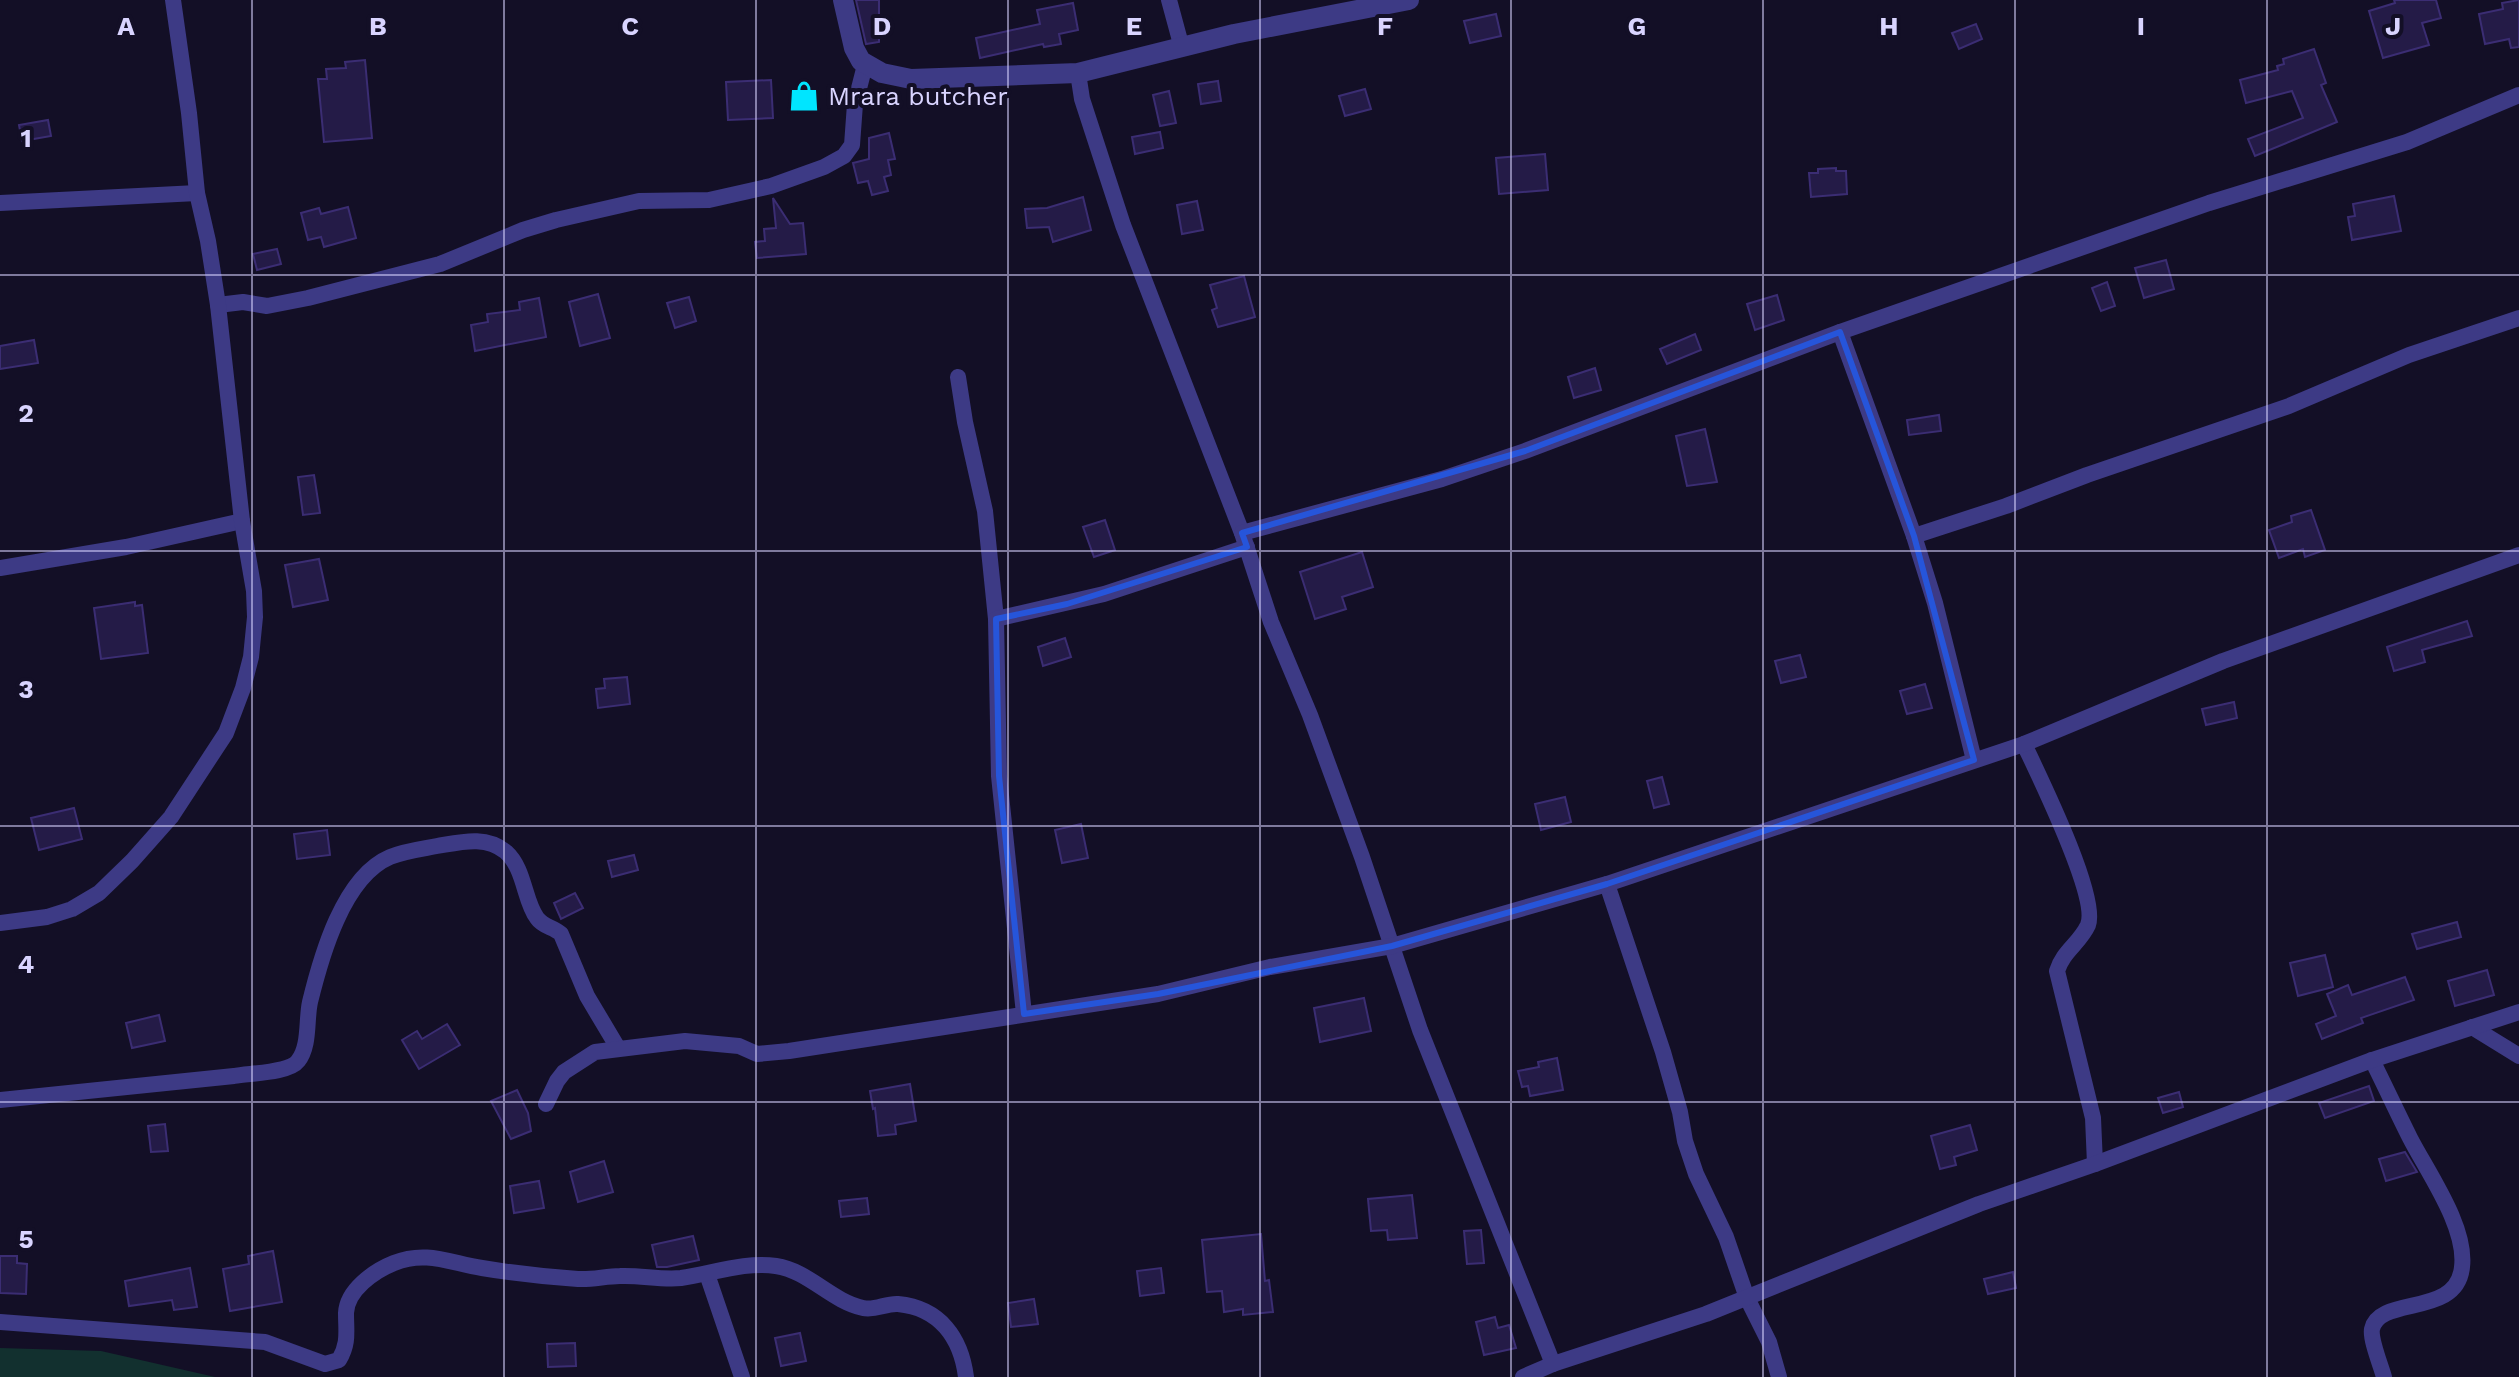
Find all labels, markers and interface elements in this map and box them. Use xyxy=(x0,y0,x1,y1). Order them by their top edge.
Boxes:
text: A xyxy=(117,11,135,41)
text: B xyxy=(369,11,387,41)
text: C xyxy=(621,11,639,41)
text: D xyxy=(873,11,891,41)
text: E xyxy=(1126,11,1142,41)
text: F xyxy=(1377,11,1393,41)
text: G xyxy=(1628,11,1646,41)
text: H xyxy=(1879,11,1899,41)
text: I xyxy=(2137,11,2145,41)
text: J xyxy=(2385,11,2401,41)
shop icon: Mrara butcher xyxy=(787,79,821,113)
place label: Mrara butcher xyxy=(828,81,1008,111)
text: 1 xyxy=(20,123,32,153)
text: 2 xyxy=(18,398,34,428)
text: 3 xyxy=(18,674,34,704)
text: 4 xyxy=(18,949,35,979)
text: 5 xyxy=(18,1224,34,1254)

